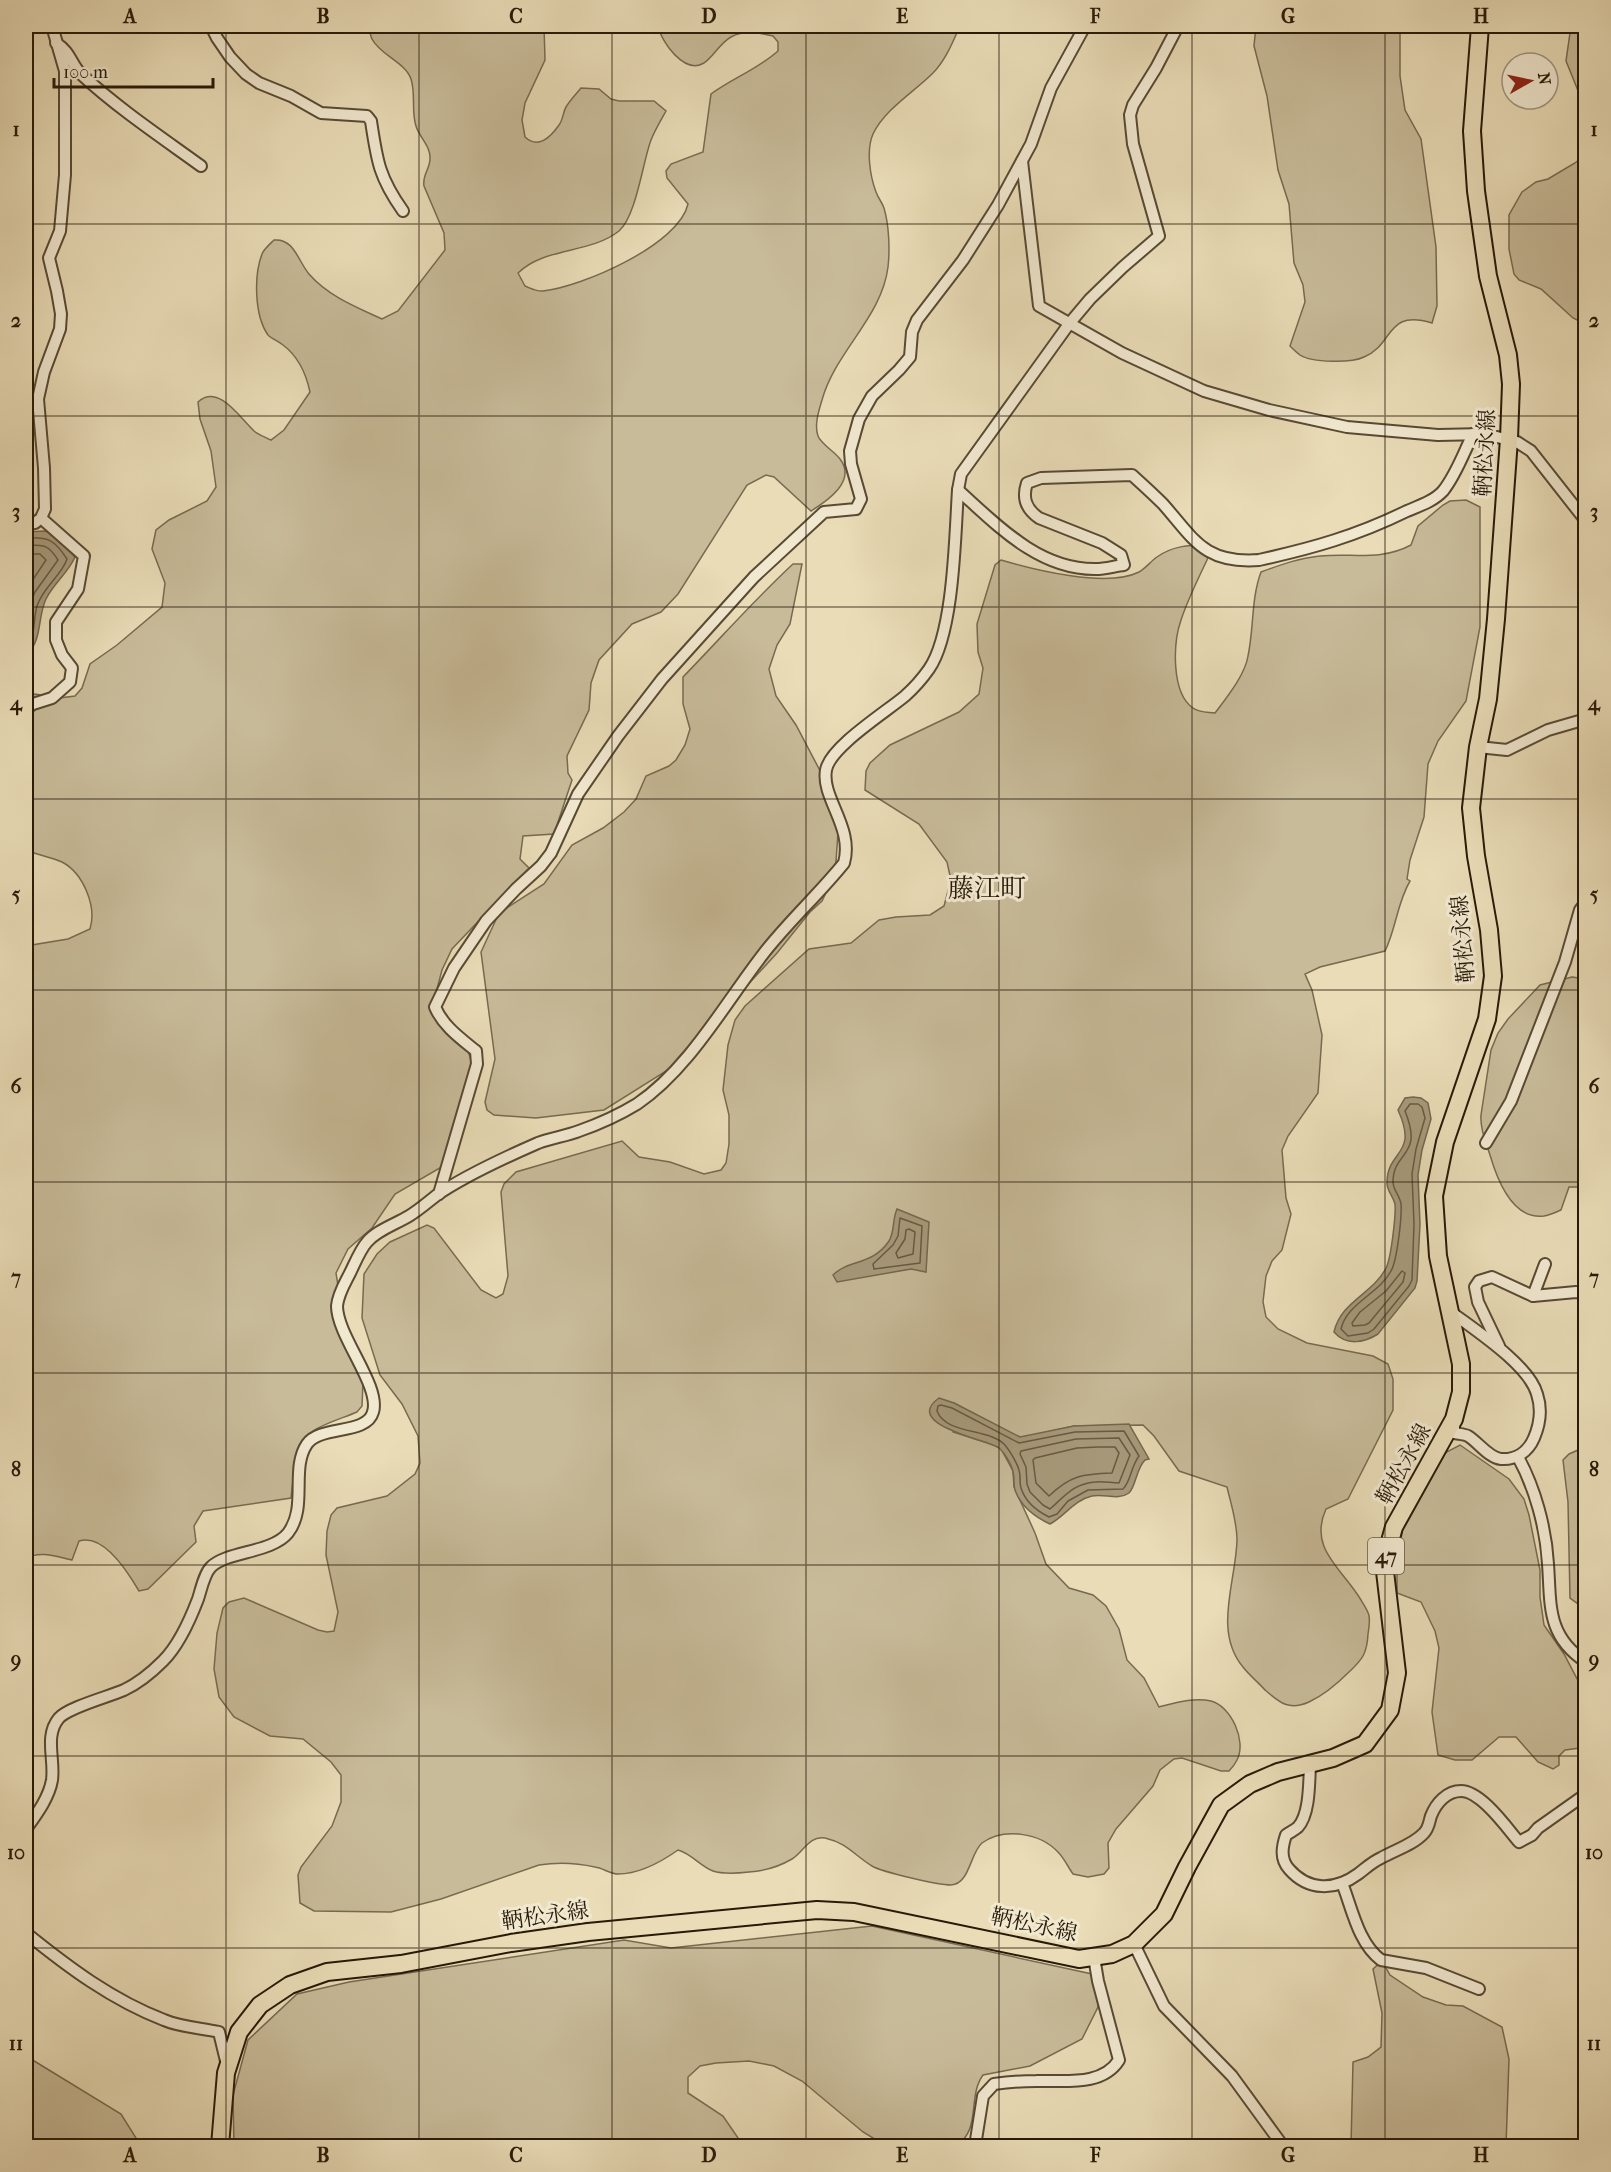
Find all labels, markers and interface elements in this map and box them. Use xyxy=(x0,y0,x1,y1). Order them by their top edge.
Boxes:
text: A xyxy=(122,5,138,28)
text: B xyxy=(316,5,330,28)
text: C xyxy=(509,5,523,28)
text: D xyxy=(701,5,717,28)
text: E xyxy=(896,5,908,28)
text: F xyxy=(1089,5,1101,28)
text: G xyxy=(1281,5,1295,28)
text: H xyxy=(1473,5,1489,28)
scale bar xyxy=(54,51,213,89)
north arrow xyxy=(1500,51,1560,111)
text: 100 m xyxy=(63,62,108,83)
text: N xyxy=(1534,71,1555,87)
text: 1 xyxy=(12,118,20,141)
text: 1 xyxy=(1590,118,1598,141)
text: 2 xyxy=(11,309,21,332)
text: 2 xyxy=(1589,309,1599,332)
street label: 鞆松永線 xyxy=(1470,408,1500,498)
text: 3 xyxy=(12,500,20,523)
text: 3 xyxy=(1590,500,1598,523)
text: 4 xyxy=(9,692,23,716)
text: 4 xyxy=(1587,692,1601,716)
district label: 藤江町 xyxy=(948,873,1026,904)
text: 5 xyxy=(12,883,21,906)
text: 5 xyxy=(1590,883,1599,906)
street label: 鞆松永線 xyxy=(1446,894,1480,984)
text: 6 xyxy=(11,1075,23,1098)
text: 6 xyxy=(1589,1075,1601,1098)
text: 7 xyxy=(10,1266,21,1289)
text: 7 xyxy=(1588,1266,1599,1289)
street label: 鞆松永線 xyxy=(1371,1419,1437,1509)
text: 8 xyxy=(11,1458,21,1481)
text: 8 xyxy=(1589,1458,1599,1481)
road number: 47 xyxy=(1368,1538,1404,1574)
text: 9 xyxy=(10,1649,21,1672)
text: 9 xyxy=(1588,1649,1599,1672)
text: 10 xyxy=(7,1841,25,1864)
text: 10 xyxy=(1585,1841,1603,1864)
street label: 鞆松永線 xyxy=(500,1897,590,1935)
street label: 鞆松永線 xyxy=(988,1903,1080,1947)
text: 11 xyxy=(9,2032,23,2055)
text: 11 xyxy=(1587,2032,1601,2055)
text: A xyxy=(122,2144,138,2167)
text: B xyxy=(316,2144,330,2167)
text: C xyxy=(509,2144,523,2167)
text: D xyxy=(701,2144,717,2167)
text: E xyxy=(896,2144,908,2167)
text: F xyxy=(1089,2144,1101,2167)
text: G xyxy=(1281,2144,1295,2167)
text: H xyxy=(1473,2144,1489,2167)

